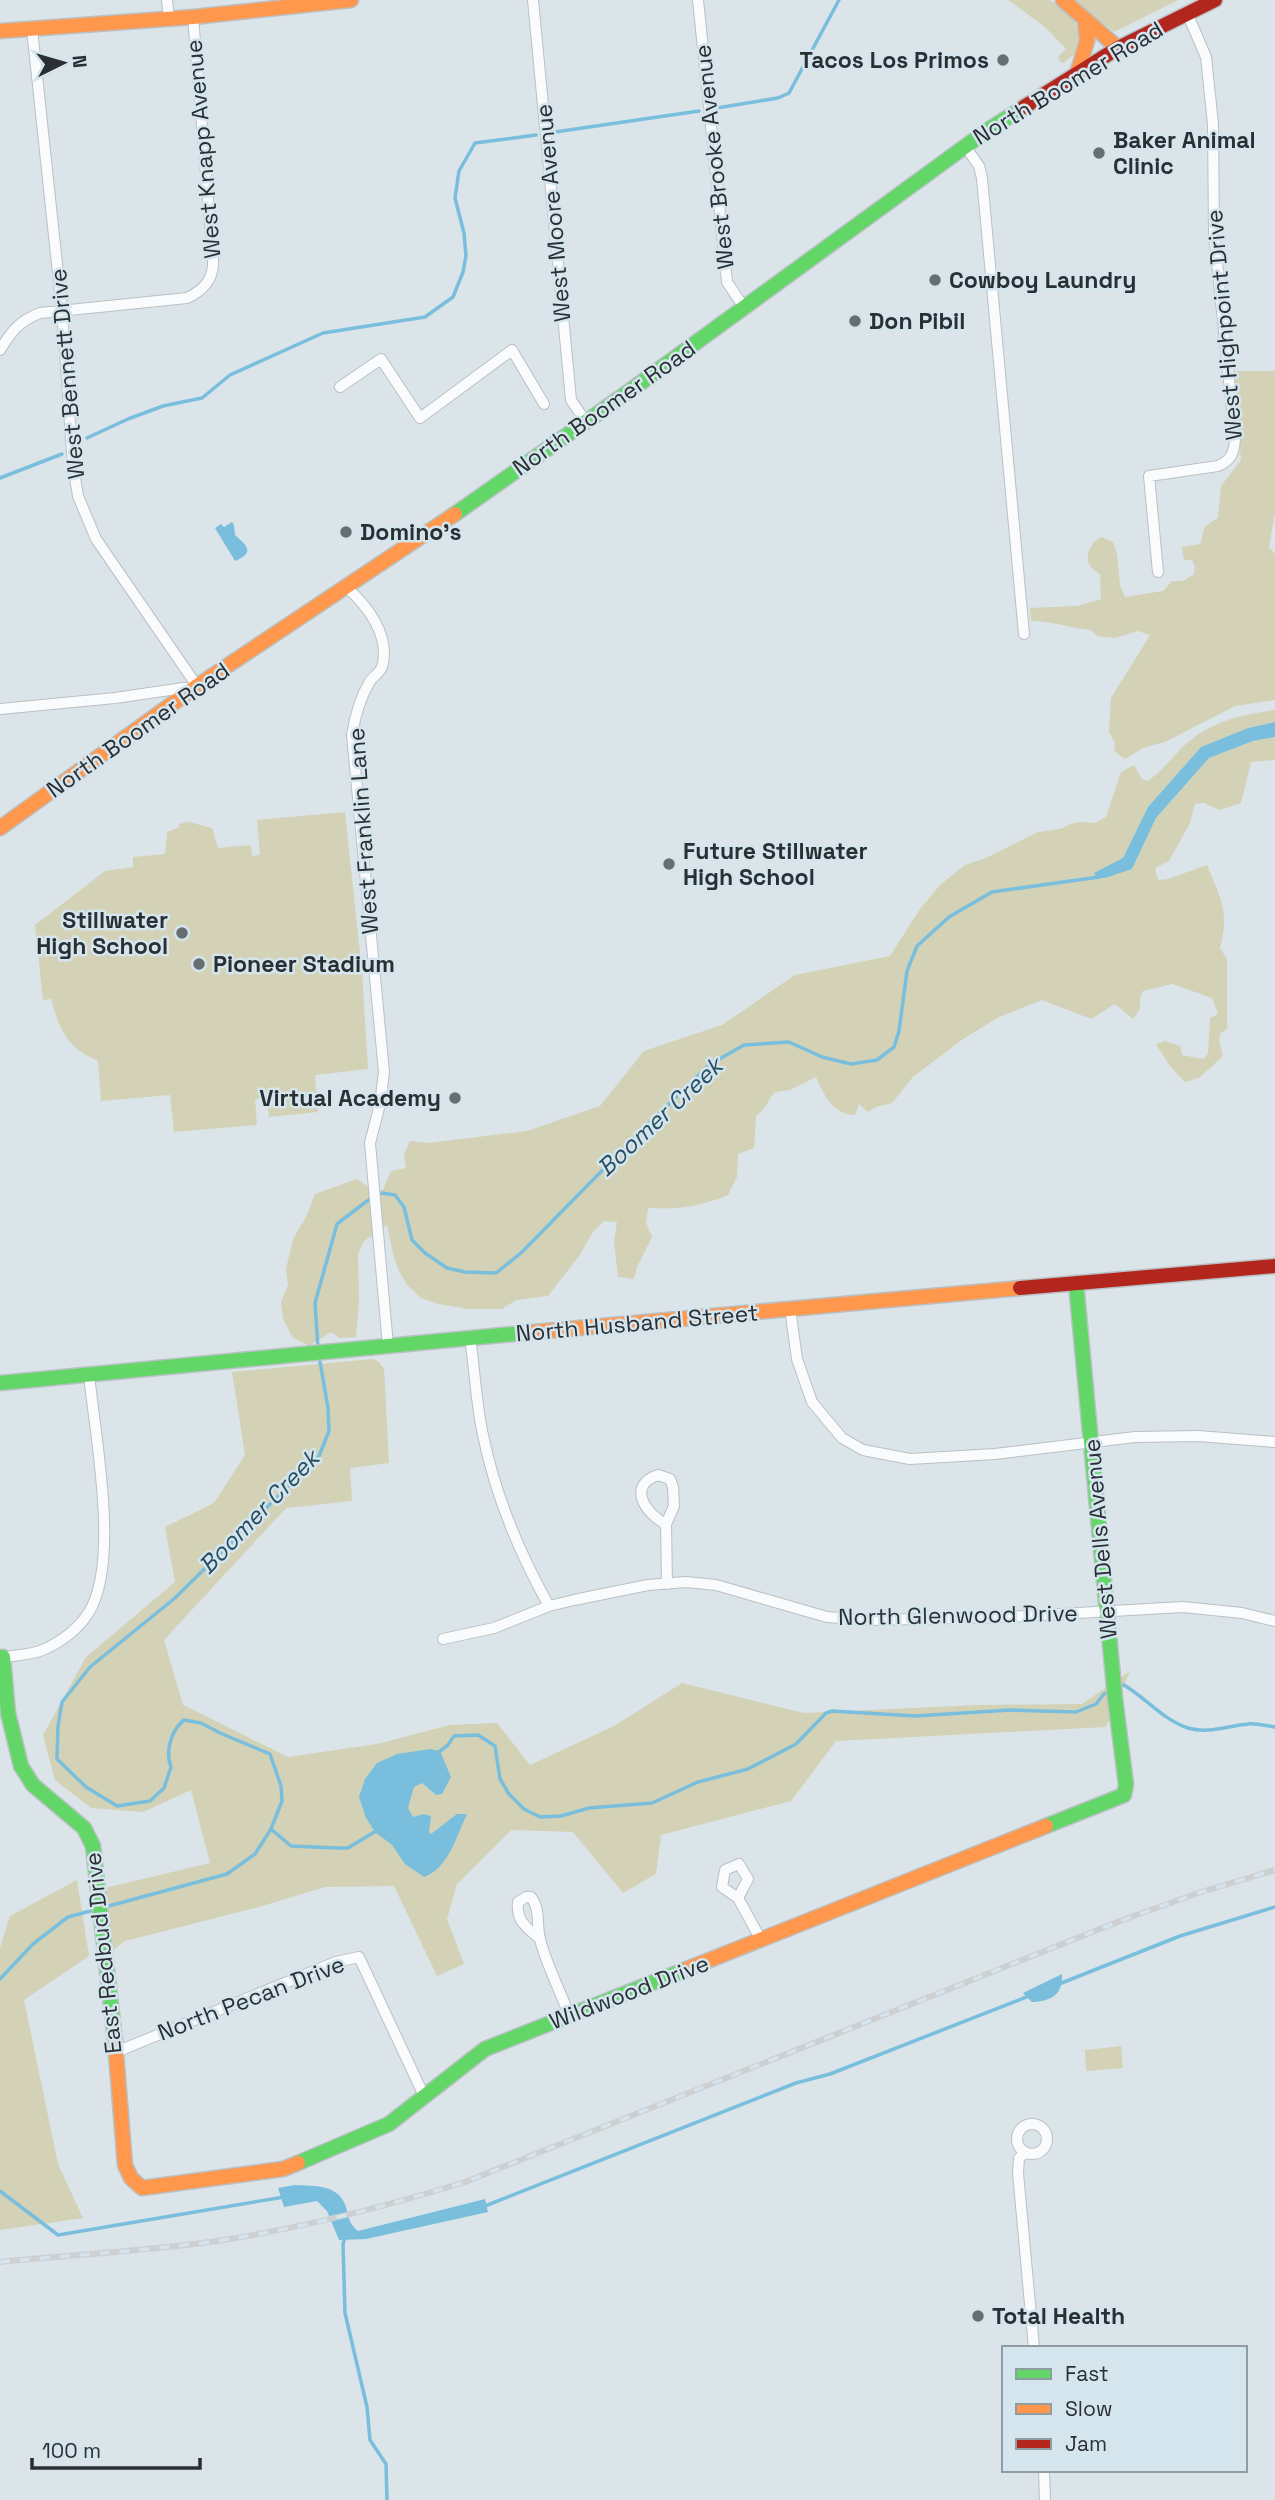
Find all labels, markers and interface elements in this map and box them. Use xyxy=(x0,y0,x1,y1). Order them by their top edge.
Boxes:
street label: North Boomer Road xyxy=(967,14,1169,152)
north arrow xyxy=(28,28,98,98)
street label: West Knapp Avenue xyxy=(178,38,228,260)
street label: West Brooke Avenue xyxy=(687,43,741,271)
place label: Tacos Los Primos xyxy=(800,45,989,75)
marker: Tacos Los Primos xyxy=(995,52,1011,68)
text: N xyxy=(66,54,92,69)
street label: West Moore Avenue xyxy=(529,103,577,323)
place label: Baker Animal Clinic xyxy=(1113,125,1256,181)
marker: Baker Animal Clinic xyxy=(1091,145,1107,161)
street label: West Highpoint Drive xyxy=(1199,208,1249,442)
place label: Cowboy Laundry xyxy=(949,265,1136,295)
street label: West Bennett Drive xyxy=(43,267,91,481)
marker: Cowboy Laundry xyxy=(927,272,943,288)
place label: Don Pibil xyxy=(869,306,965,336)
marker: Don Pibil xyxy=(847,313,863,329)
street label: North Boomer Road xyxy=(507,334,701,482)
place label: Domino's xyxy=(360,517,461,547)
marker: Domino's xyxy=(338,524,354,540)
street label: North Boomer Road xyxy=(41,656,235,804)
street label: West Franklin Lane xyxy=(341,727,385,935)
place label: Future Stillwater High School xyxy=(683,836,868,892)
marker: Future Stillwater High School xyxy=(661,856,677,872)
place label: Stillwater High School xyxy=(36,905,168,961)
marker: Stillwater High School xyxy=(174,925,190,941)
place label: Pioneer Stadium xyxy=(213,949,395,979)
marker: Pioneer Stadium xyxy=(191,956,207,972)
water label: Boomer Creek xyxy=(590,1048,731,1183)
place label: Virtual Academy xyxy=(259,1083,441,1113)
marker: Virtual Academy xyxy=(447,1090,463,1106)
street label: North Husband Street xyxy=(515,1297,759,1349)
street label: West Dells Avenue xyxy=(1076,1438,1124,1640)
water label: Boomer Creek xyxy=(192,1441,328,1580)
street label: North Glenwood Drive xyxy=(838,1598,1078,1632)
street label: East Redbud Drive xyxy=(78,1851,128,2055)
street label: Wildwood Drive xyxy=(545,1948,713,2036)
street label: North Pecan Drive xyxy=(153,1949,349,2047)
place label: Total Health xyxy=(992,2301,1125,2331)
marker: Total Health xyxy=(970,2308,986,2324)
legend xyxy=(1002,2346,1247,2472)
text: Fast xyxy=(1065,2360,1109,2387)
text: Slow xyxy=(1065,2395,1113,2422)
scale bar xyxy=(32,2426,200,2470)
text: Jam xyxy=(1065,2430,1107,2457)
text: 100 m xyxy=(42,2437,101,2464)

